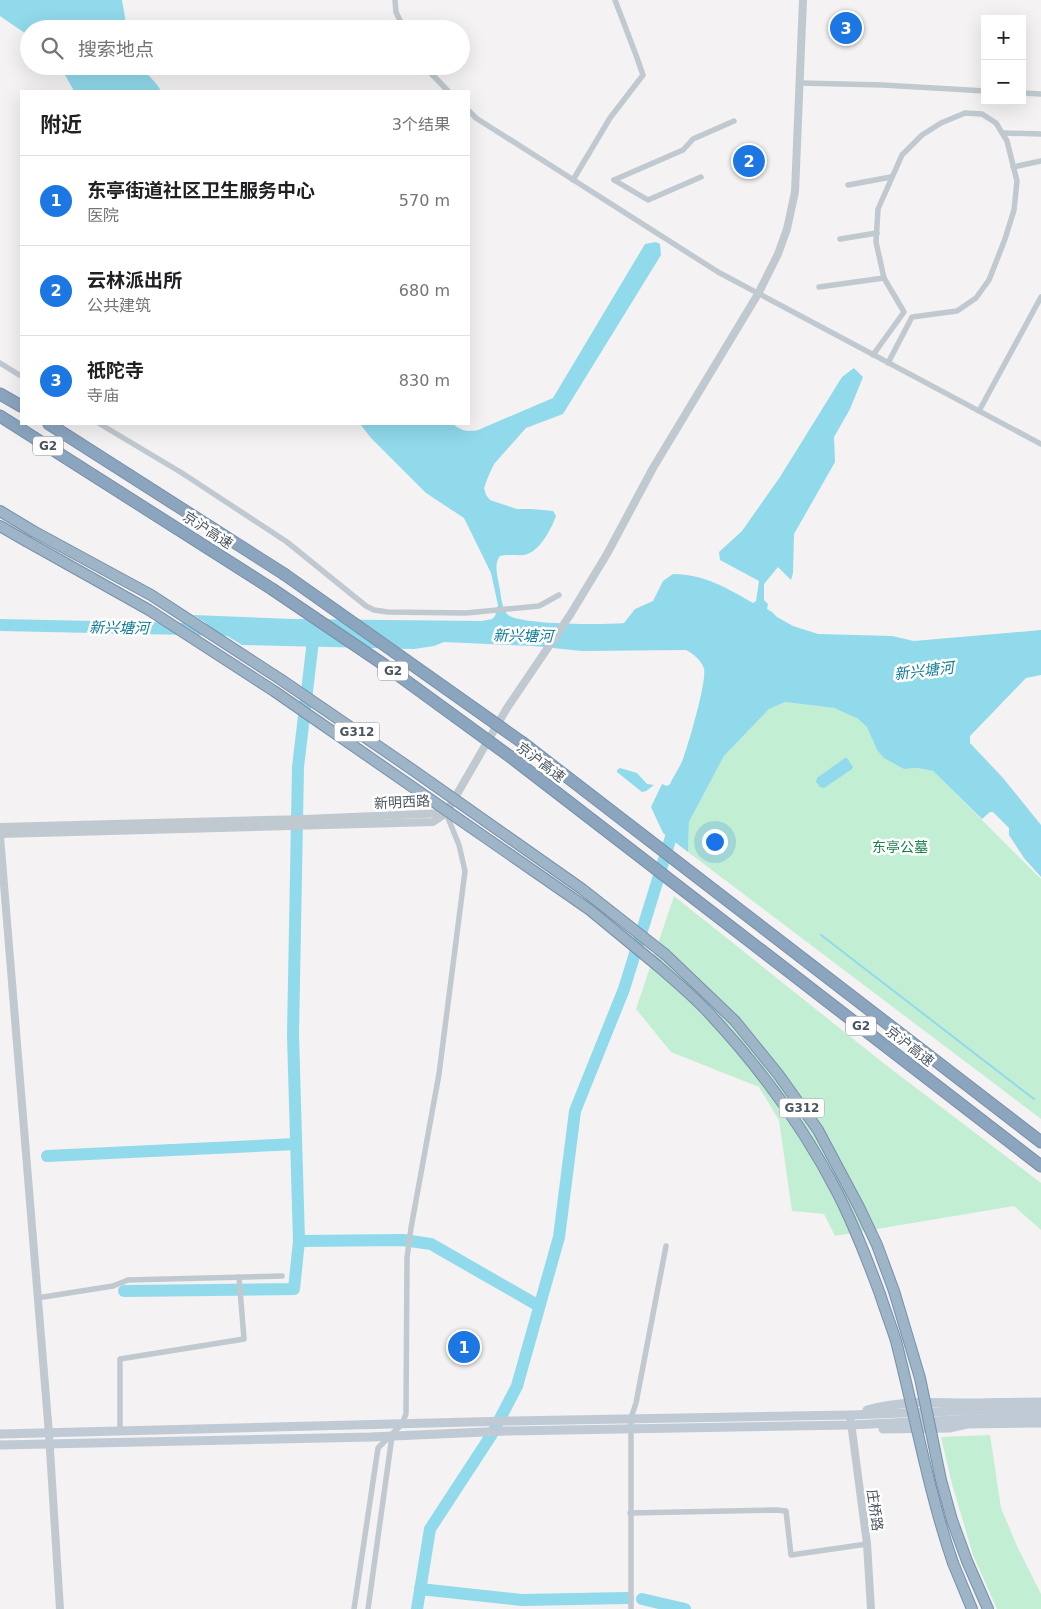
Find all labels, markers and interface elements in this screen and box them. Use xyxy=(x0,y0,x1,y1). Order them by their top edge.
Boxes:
pin: 3 xyxy=(830,9,862,47)
map controls xyxy=(981,15,1026,105)
button: + xyxy=(981,15,1026,60)
search box xyxy=(20,20,470,75)
icon: search xyxy=(38,34,66,62)
text: 搜索地点 xyxy=(78,38,154,60)
button: − xyxy=(981,60,1026,105)
text: 附近 xyxy=(40,113,82,137)
text: 3个结果 xyxy=(392,115,450,134)
pin: 2 xyxy=(733,142,765,180)
text: 东亭街道社区卫生服务中心 xyxy=(87,179,315,201)
text: 1 xyxy=(50,191,62,210)
text: 570 m xyxy=(399,191,450,210)
text: 医院 xyxy=(87,206,119,225)
text: 云林派出所 xyxy=(87,269,182,291)
text: 2 xyxy=(50,281,62,300)
text: 680 m xyxy=(399,281,450,300)
text: 公共建筑 xyxy=(87,296,151,315)
text: 祇陀寺 xyxy=(87,359,144,381)
text: 3 xyxy=(50,371,62,390)
text: 830 m xyxy=(399,371,450,390)
text: 寺庙 xyxy=(87,386,119,405)
road number: G2 xyxy=(33,436,63,456)
street label: 京沪高速 xyxy=(180,508,236,552)
water label: 新兴塘河 xyxy=(89,618,152,638)
water label: 新兴塘河 xyxy=(493,626,556,646)
water label: 新兴塘河 xyxy=(893,658,958,684)
road number: G2 xyxy=(378,661,408,680)
road number: G312 xyxy=(334,722,380,742)
street label: 京沪高速 xyxy=(514,739,568,785)
street label: 新明西路 xyxy=(374,793,430,811)
your location xyxy=(702,829,728,855)
park label: 东亭公墓 xyxy=(872,839,928,855)
road number: G2 xyxy=(846,1016,876,1036)
street label: 京沪高速 xyxy=(883,1022,937,1070)
road number: G312 xyxy=(780,1098,824,1118)
pin: 1 xyxy=(448,1328,480,1366)
street label: 庄桥路 xyxy=(864,1488,886,1532)

